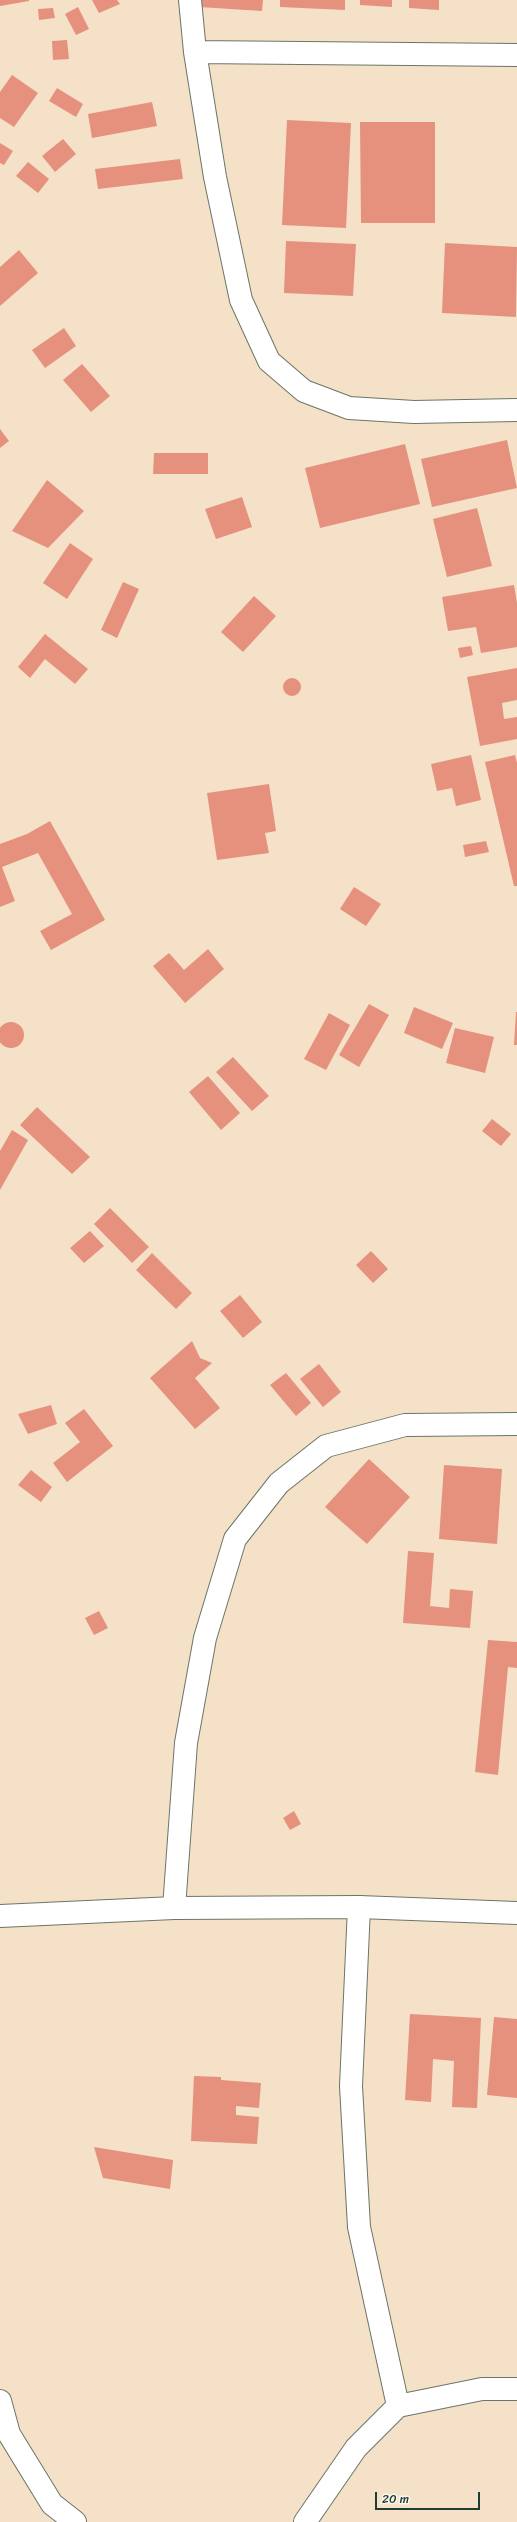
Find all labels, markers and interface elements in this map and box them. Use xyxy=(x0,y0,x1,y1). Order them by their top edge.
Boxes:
scale bar xyxy=(377,2484,482,2510)
text: 20 m xyxy=(382,2488,409,2510)

